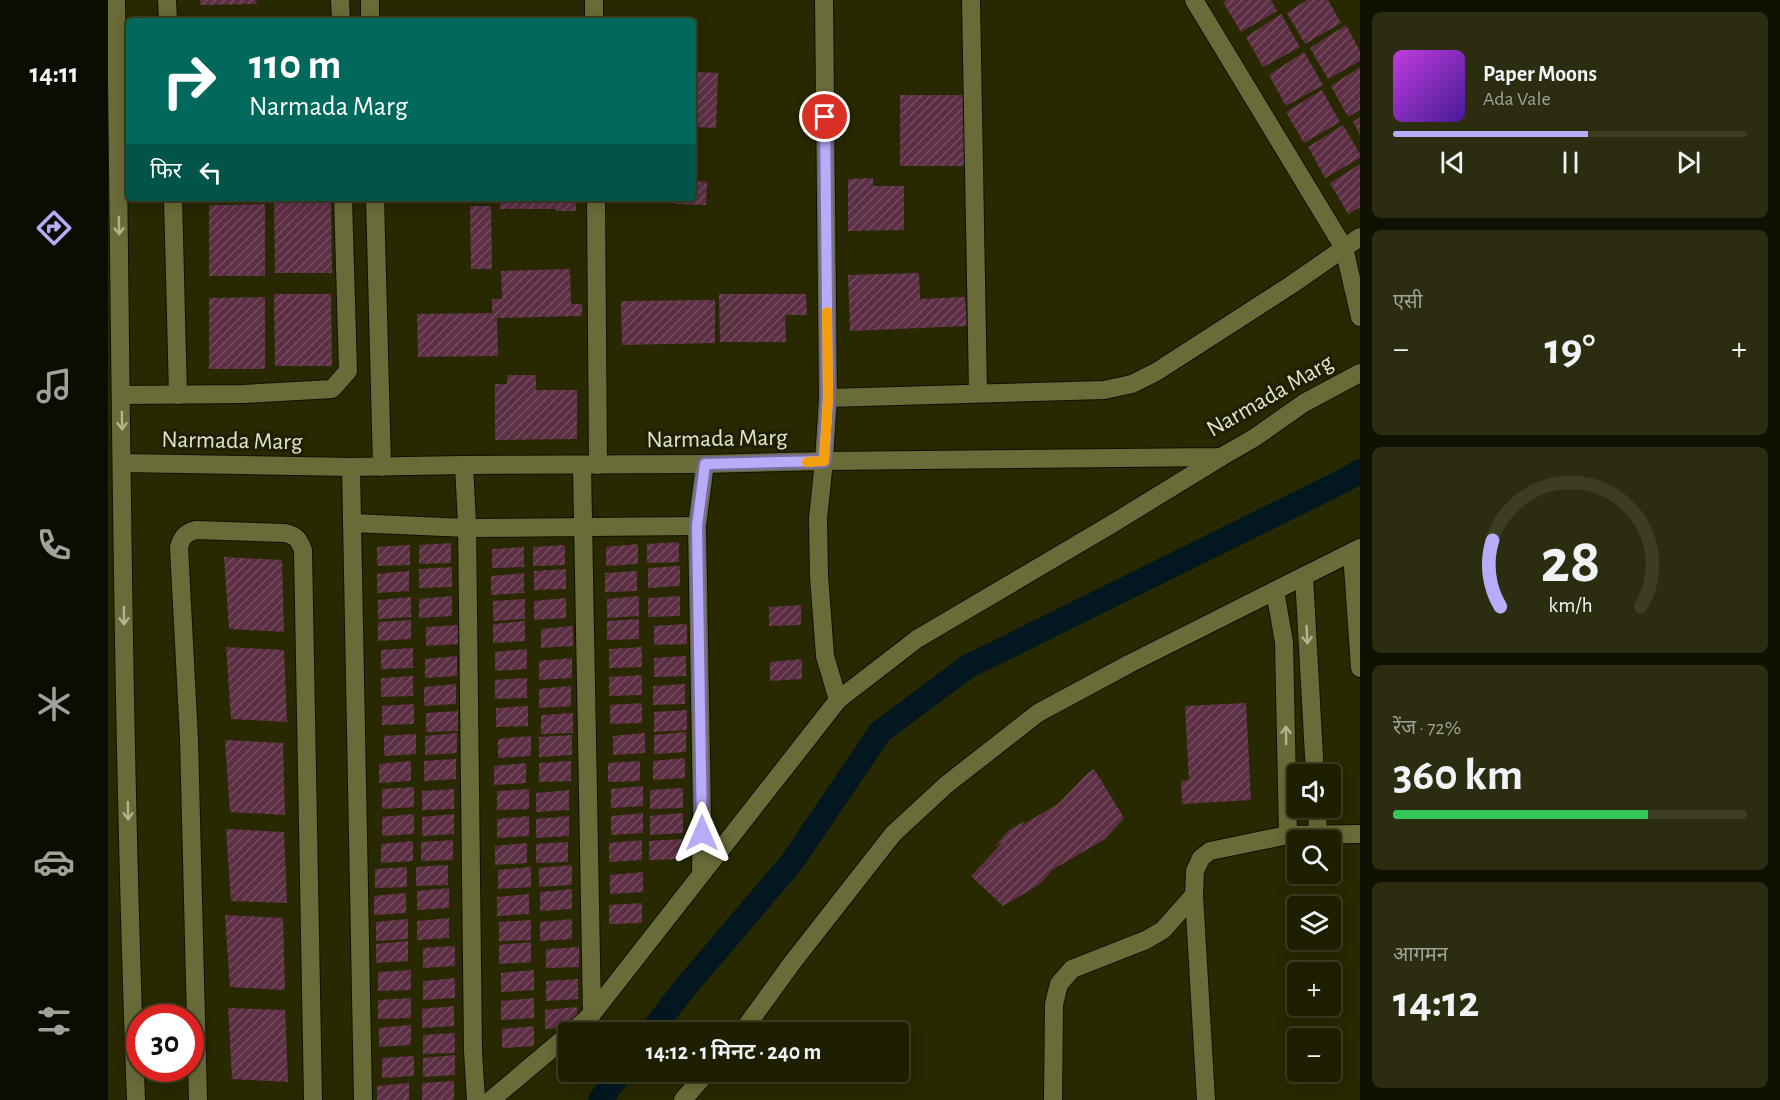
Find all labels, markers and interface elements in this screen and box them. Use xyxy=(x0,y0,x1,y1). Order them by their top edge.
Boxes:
icon: right xyxy=(150,42,228,120)
text: 110 m xyxy=(249,44,341,86)
text: 14:11 xyxy=(30,60,78,87)
text: Paper Moons xyxy=(1483,63,1597,85)
text: Ada Vale xyxy=(1483,89,1551,109)
pin xyxy=(799,91,850,142)
text: Narmada Marg xyxy=(249,93,408,120)
icon: arrive xyxy=(808,100,841,133)
icon: previous xyxy=(1436,146,1469,179)
icon: pause xyxy=(1554,146,1587,179)
icon: next xyxy=(1672,146,1705,179)
icon: left xyxy=(194,156,227,189)
text: फिर xyxy=(150,160,182,182)
icon: directions xyxy=(33,207,75,249)
one-way arrow xyxy=(113,216,125,236)
text: एसी xyxy=(1393,292,1423,312)
text: 19° xyxy=(1544,327,1596,372)
text: − xyxy=(1393,333,1409,366)
text: + xyxy=(1731,333,1747,366)
street label: Narmada Marg xyxy=(1203,350,1337,442)
icon: music xyxy=(33,365,75,407)
one-way arrow xyxy=(116,411,128,431)
street label: Narmada Marg xyxy=(646,426,788,452)
street label: Narmada Marg xyxy=(161,428,303,454)
icon: phone xyxy=(33,524,75,566)
text: 28 xyxy=(1540,531,1600,593)
text: km/h xyxy=(1548,595,1592,616)
one-way arrow xyxy=(119,606,130,626)
one-way arrow xyxy=(1302,624,1313,644)
icon: climate xyxy=(33,683,75,725)
text: रेंज · 72% xyxy=(1393,718,1461,738)
one-way arrow xyxy=(1280,725,1292,745)
text: 360 km xyxy=(1393,753,1523,798)
map controls xyxy=(1287,764,1341,1082)
button: sound xyxy=(1287,764,1341,818)
one-way arrow xyxy=(122,801,134,821)
position arrow xyxy=(670,801,734,865)
button: search xyxy=(1287,830,1341,884)
icon: car xyxy=(33,841,75,883)
button: layers xyxy=(1287,896,1341,950)
text: आगमन xyxy=(1393,945,1448,965)
button: + xyxy=(1287,962,1341,1016)
text: 14:12 xyxy=(1393,980,1480,1025)
icon: filters xyxy=(33,1000,75,1042)
speed limit sign: 30 xyxy=(126,1004,204,1082)
button: − xyxy=(1287,1028,1341,1082)
text: 14:12 · 1 मिनट · 240 m xyxy=(646,1041,821,1063)

